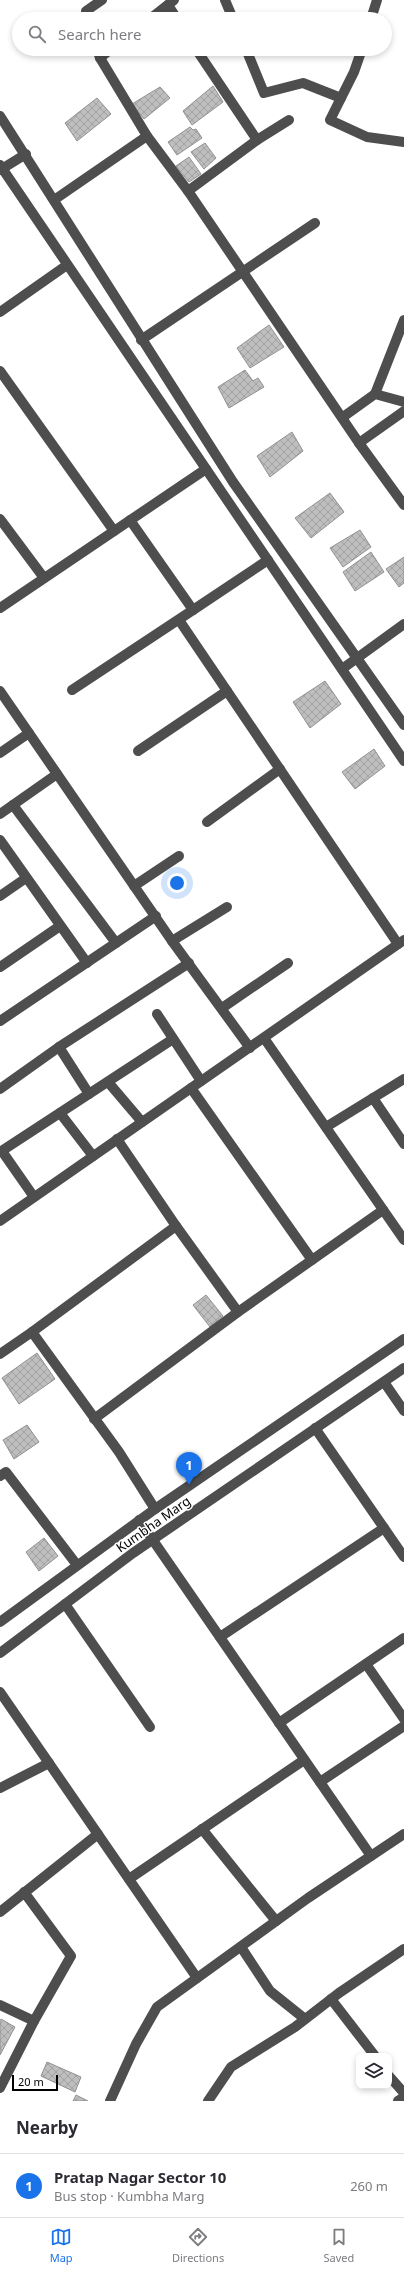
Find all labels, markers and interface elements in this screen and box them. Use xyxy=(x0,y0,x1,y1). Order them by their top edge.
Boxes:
search box xyxy=(12,12,392,56)
icon: search xyxy=(26,23,48,45)
text: Search here xyxy=(58,24,141,44)
your location xyxy=(167,873,187,893)
pin: 1 xyxy=(176,1452,202,1485)
street label: Kumbha Marg xyxy=(112,1492,194,1556)
map controls xyxy=(356,2053,392,2089)
button: layers xyxy=(356,2053,392,2089)
scale bar xyxy=(12,2073,58,2092)
text: 20 m xyxy=(18,2074,44,2089)
text: Nearby xyxy=(16,2116,78,2139)
text: Pratap Nagar Sector 10 xyxy=(54,2167,226,2187)
text: 1 xyxy=(25,2177,33,2195)
text: 260 m xyxy=(350,2177,388,2195)
text: Bus stop · Kumbha Marg xyxy=(54,2187,204,2205)
tab: Map xyxy=(50,2226,73,2265)
tab: Directions xyxy=(172,2226,224,2265)
tab: Saved xyxy=(324,2226,354,2265)

